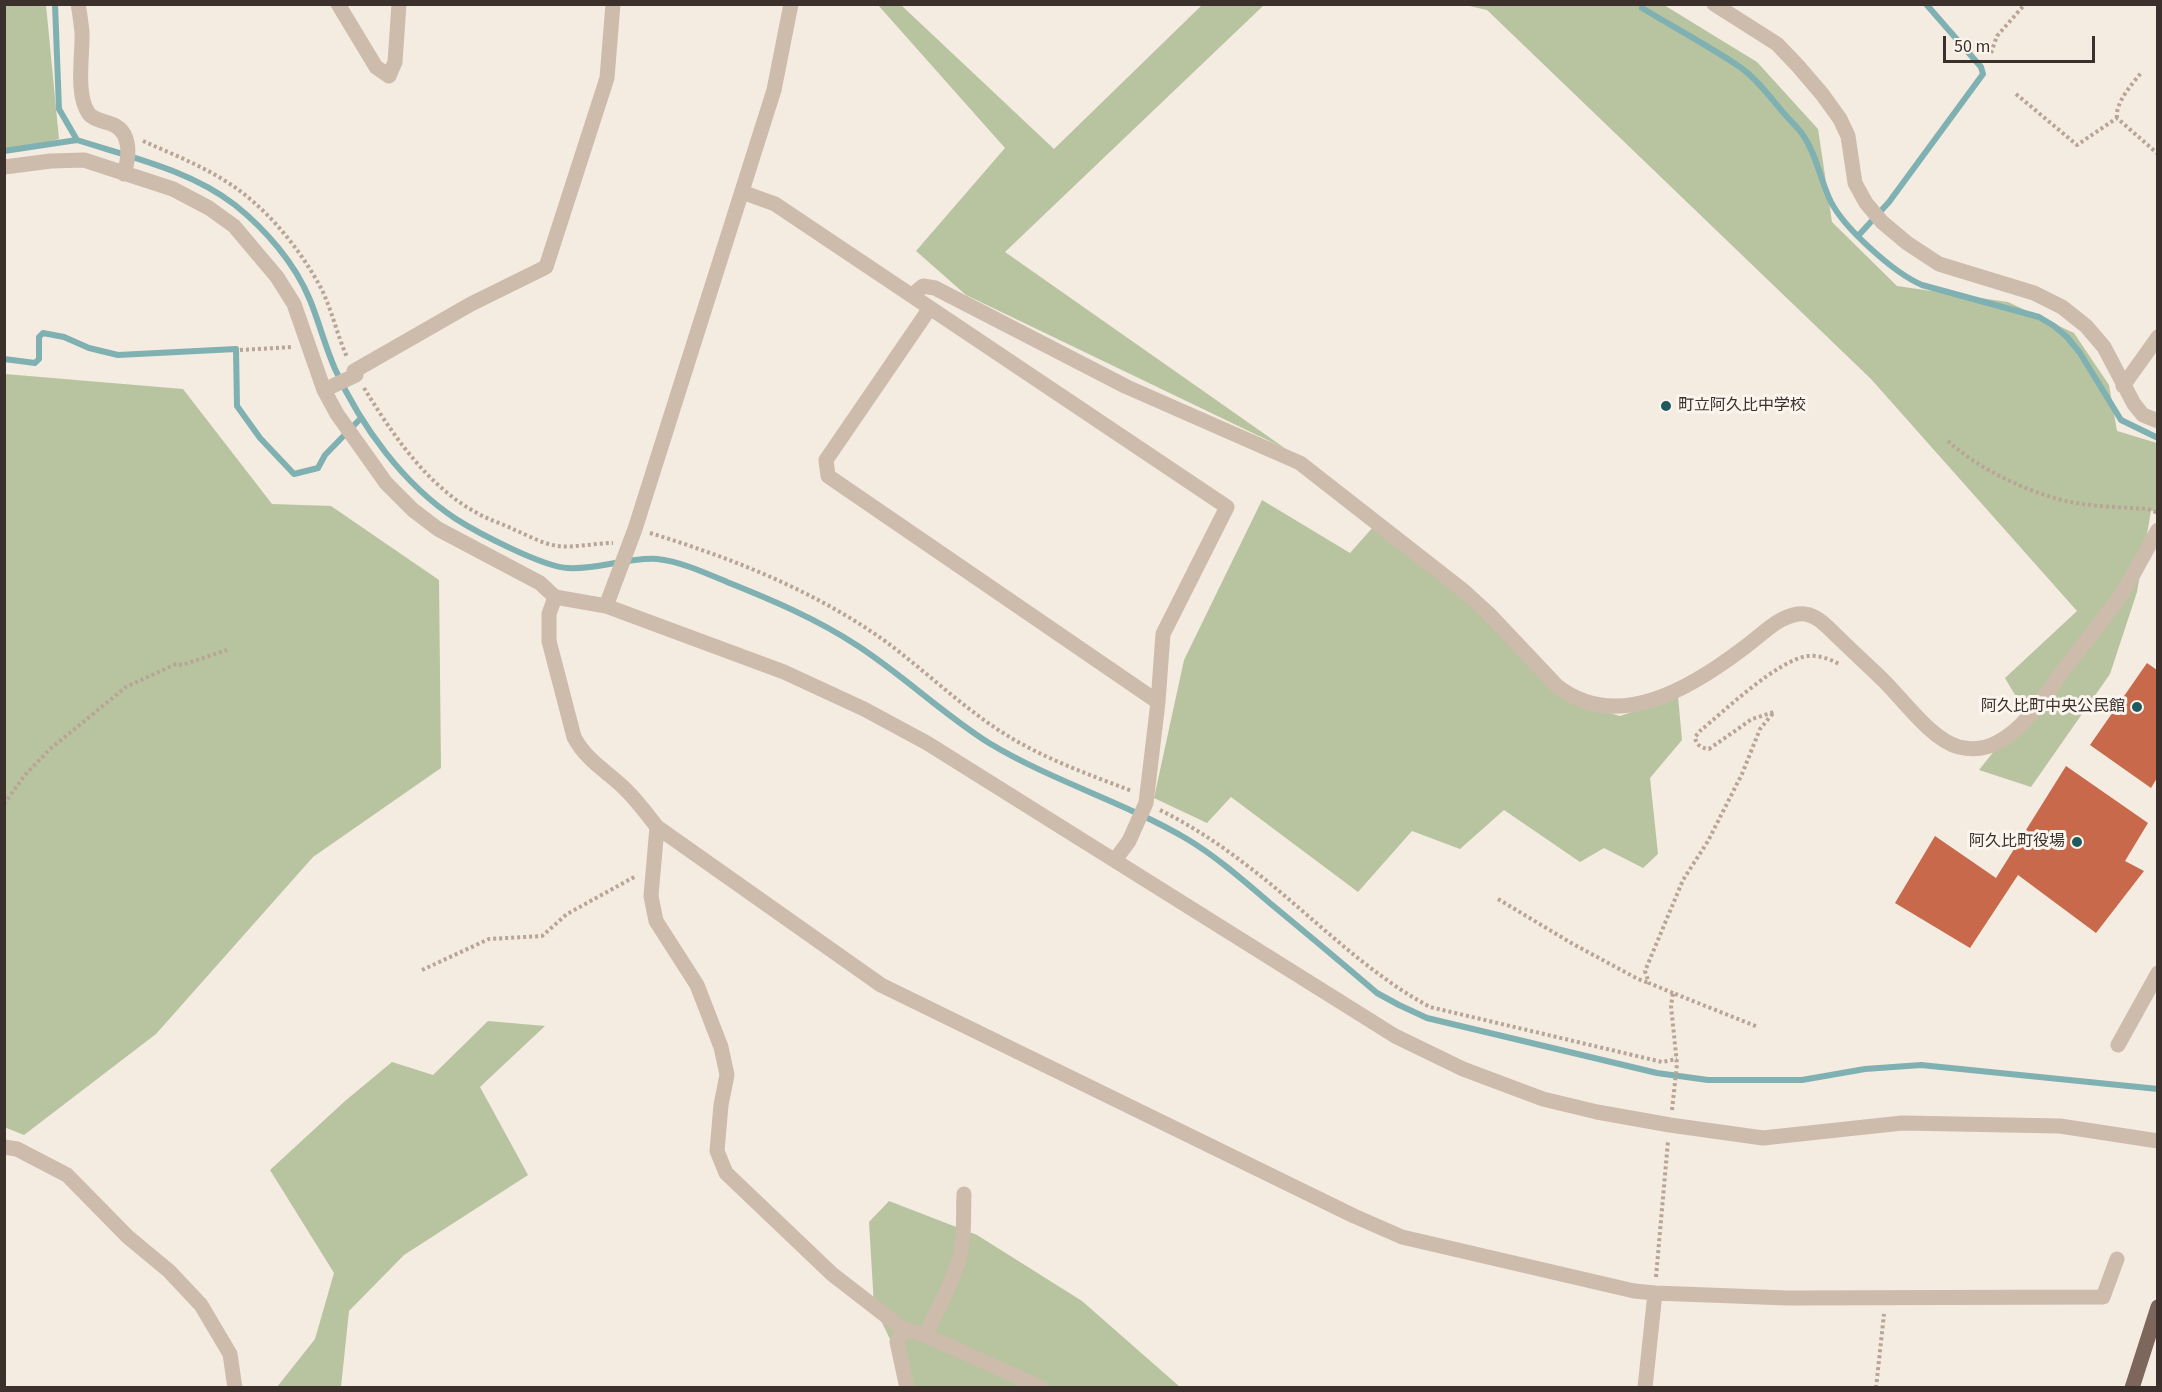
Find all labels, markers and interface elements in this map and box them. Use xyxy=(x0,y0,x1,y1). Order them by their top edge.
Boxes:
scale bar xyxy=(1946,24,2098,62)
text: 50 m xyxy=(1954,34,1990,59)
place label: 町立阿久比中学校 xyxy=(1678,396,1806,416)
marker: 町立阿久比中学校 xyxy=(1659,399,1673,413)
place label: 阿久比町中央公民館 xyxy=(1981,697,2125,717)
marker: 阿久比町中央公民館 xyxy=(2130,700,2144,714)
place label: 阿久比町役場 xyxy=(1969,832,2065,852)
marker: 阿久比町役場 xyxy=(2070,835,2084,849)

